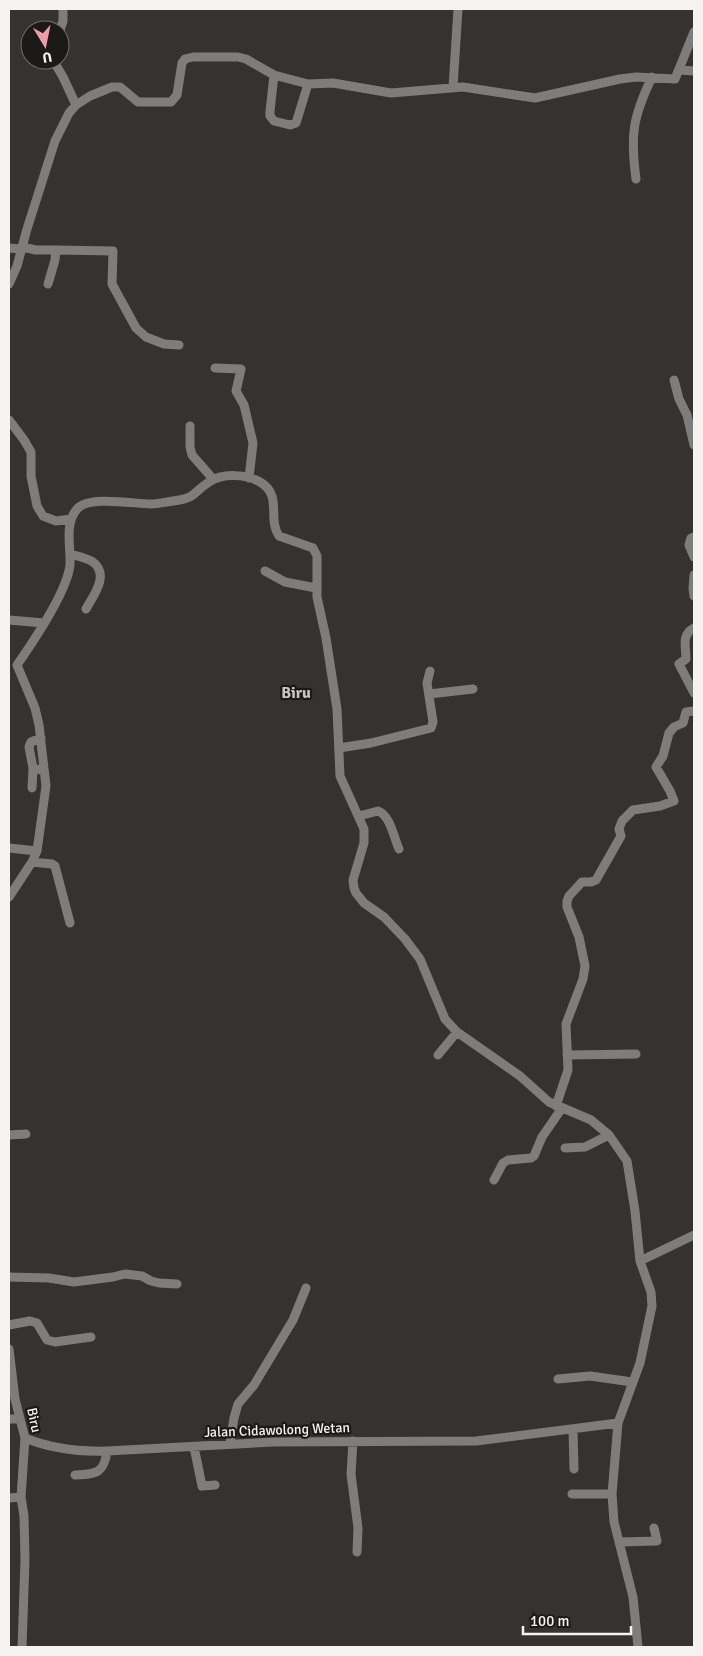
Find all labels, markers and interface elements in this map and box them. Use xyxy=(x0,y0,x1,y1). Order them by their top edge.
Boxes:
north arrow xyxy=(20,20,70,70)
text: U xyxy=(41,48,53,67)
district label: Biru xyxy=(281,683,311,703)
street label: Biru xyxy=(23,1406,45,1434)
street label: Jalan Cidawolong Wetan xyxy=(204,1419,350,1441)
scale bar xyxy=(523,1604,630,1636)
text: 100 m xyxy=(530,1612,570,1630)

